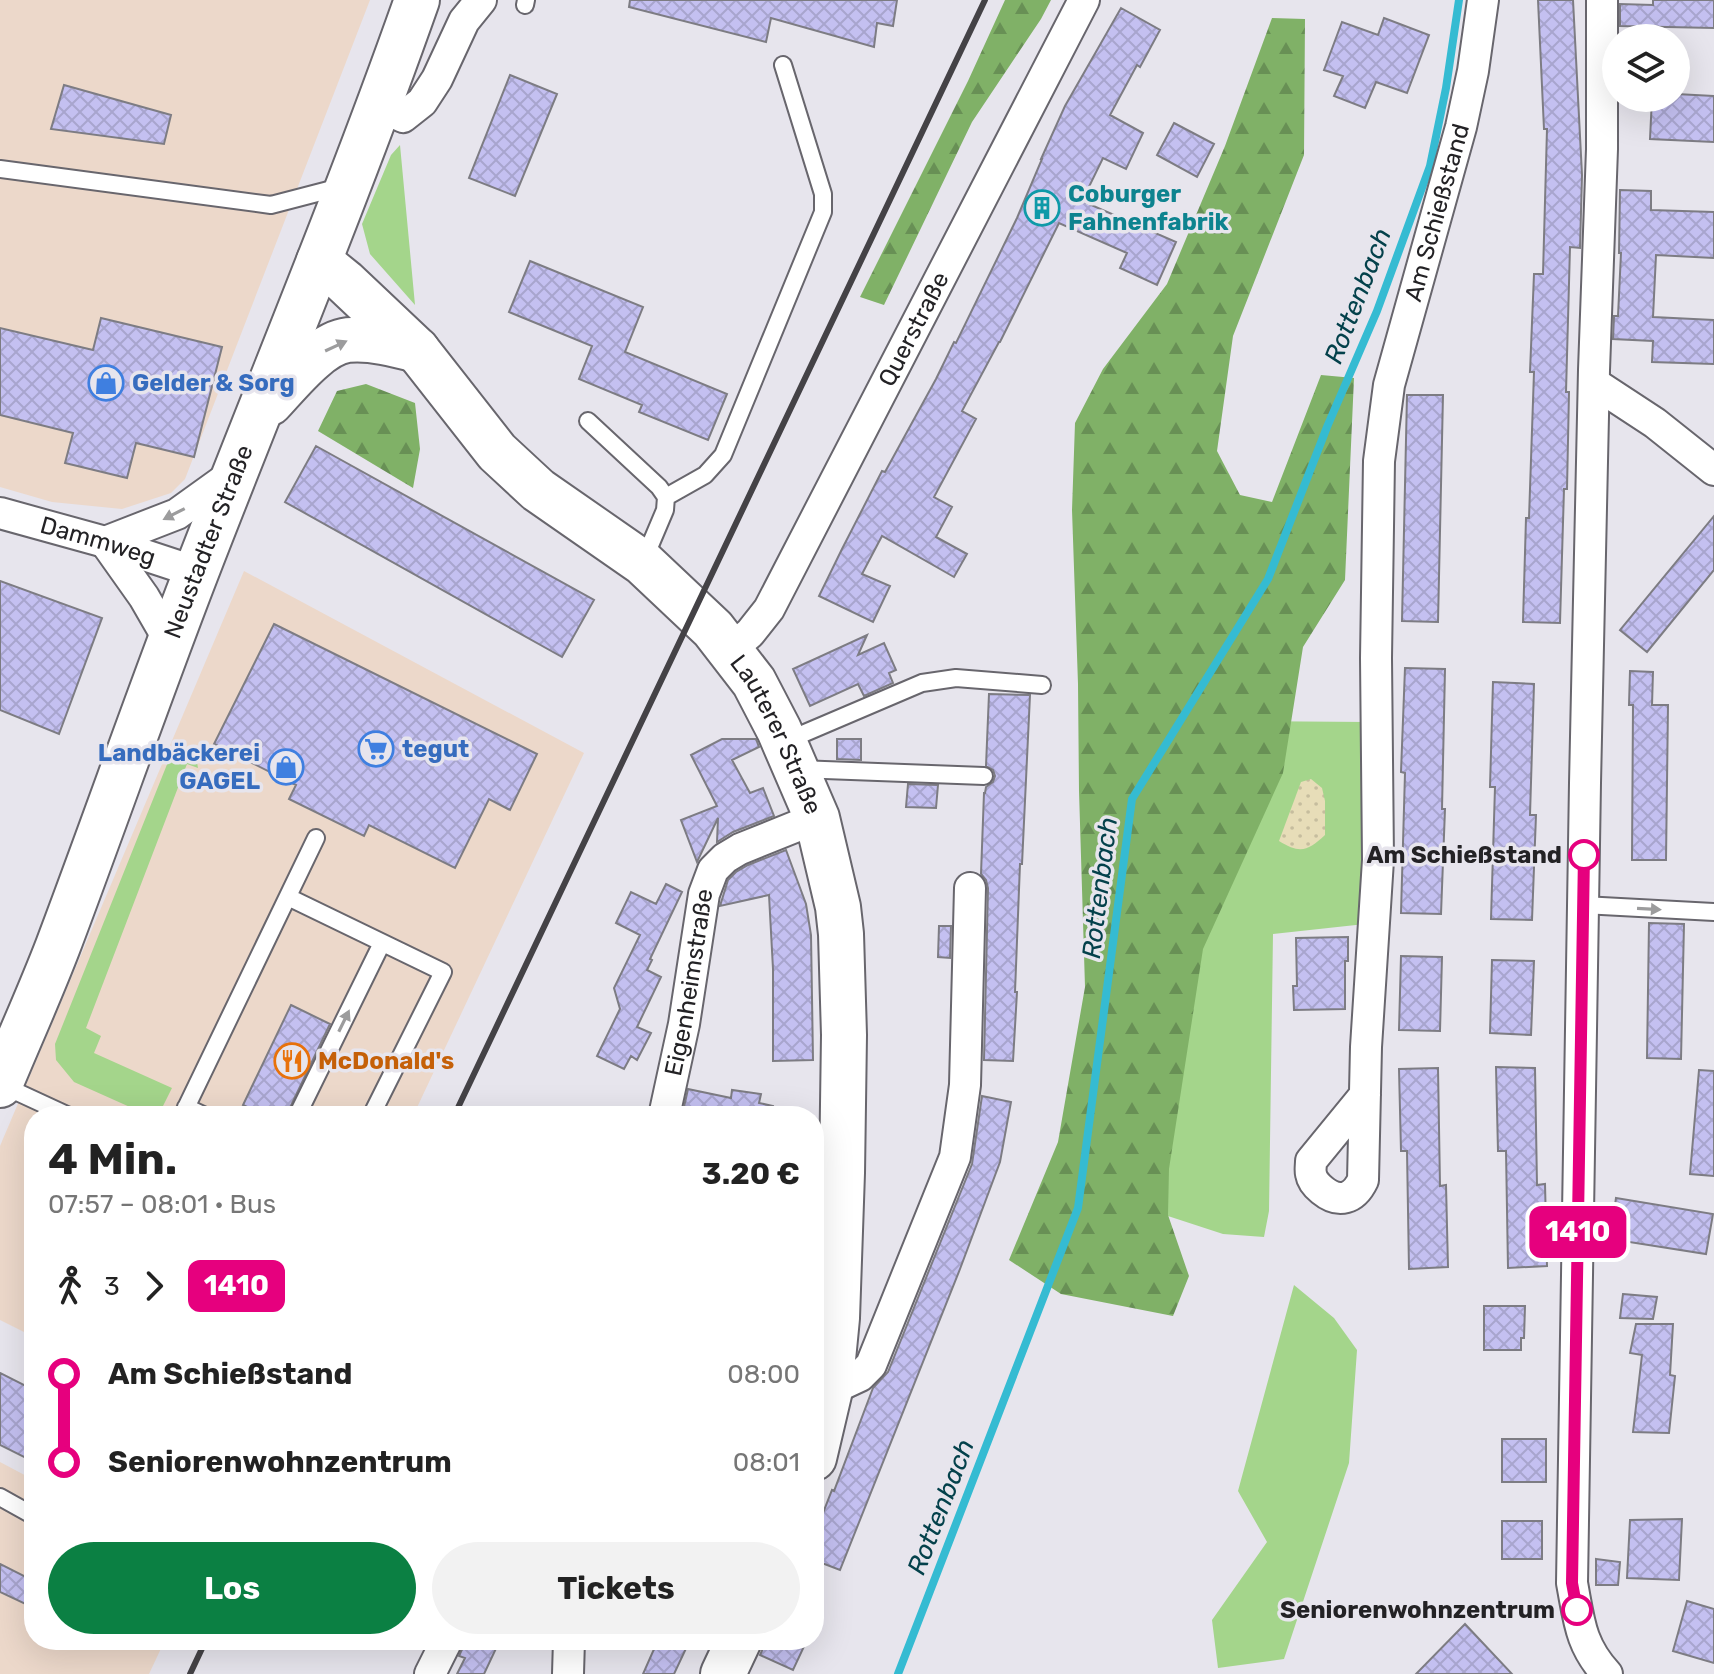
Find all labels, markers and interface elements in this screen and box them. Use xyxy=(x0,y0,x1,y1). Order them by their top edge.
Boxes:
map controls xyxy=(1602,24,1690,112)
button: layers xyxy=(1602,24,1690,112)
street label: Am Schießstand xyxy=(1399,121,1475,305)
place label: Coburger Fahnenfabrik xyxy=(1068,180,1229,236)
building icon: Coburger Fahnenfabrik xyxy=(1023,189,1061,227)
water label: Rottenbach xyxy=(1318,224,1398,368)
street label: Querstraße xyxy=(873,267,955,391)
one-way arrow xyxy=(324,339,347,353)
shop icon: Gelder & Sorg xyxy=(87,364,125,402)
place label: Gelder & Sorg xyxy=(132,369,295,397)
street label: Neustadter Straße xyxy=(158,441,259,642)
one-way arrow xyxy=(163,507,186,520)
street label: Dammweg xyxy=(37,511,159,572)
street label: Lauterer Straße xyxy=(724,649,828,818)
supermarket icon: tegut xyxy=(357,730,395,768)
place label: tegut xyxy=(402,735,469,763)
place label: Landbäckerei GAGEL xyxy=(98,739,260,795)
shop icon: Landbäckerei GAGEL xyxy=(267,748,305,786)
water label: Rottenbach xyxy=(1076,815,1124,961)
marker: Am Schießstand xyxy=(1569,840,1599,870)
place label: Am Schießstand xyxy=(1366,841,1562,869)
street label: Eigenheimstraße xyxy=(659,887,719,1079)
one-way arrow xyxy=(1637,902,1662,915)
one-way arrow xyxy=(337,1010,351,1033)
restaurant icon: McDonald's xyxy=(273,1042,311,1080)
place label: McDonald's xyxy=(318,1047,454,1075)
text: 4 Min. xyxy=(48,1133,177,1185)
text: 3.20 € xyxy=(702,1156,800,1192)
text: 07:57 – 08:01 · Bus xyxy=(48,1189,276,1220)
line badge: 1410 xyxy=(1522,1206,1634,1258)
text: 1410 xyxy=(1545,1215,1611,1248)
icon: walk xyxy=(48,1264,92,1308)
icon: forward xyxy=(132,1264,176,1308)
text: 1410 xyxy=(204,1269,269,1302)
text: 3 xyxy=(104,1271,120,1302)
text: Am Schießstand xyxy=(108,1356,352,1392)
text: 08:00 xyxy=(727,1359,800,1390)
water label: Rottenbach xyxy=(901,1435,981,1579)
text: Seniorenwohnzentrum xyxy=(108,1444,452,1480)
text: 08:01 xyxy=(733,1447,800,1478)
button: Los xyxy=(48,1542,416,1634)
button: Tickets xyxy=(432,1542,800,1634)
marker: Seniorenwohnzentrum xyxy=(1562,1595,1592,1625)
place label: Seniorenwohnzentrum xyxy=(1280,1596,1555,1624)

